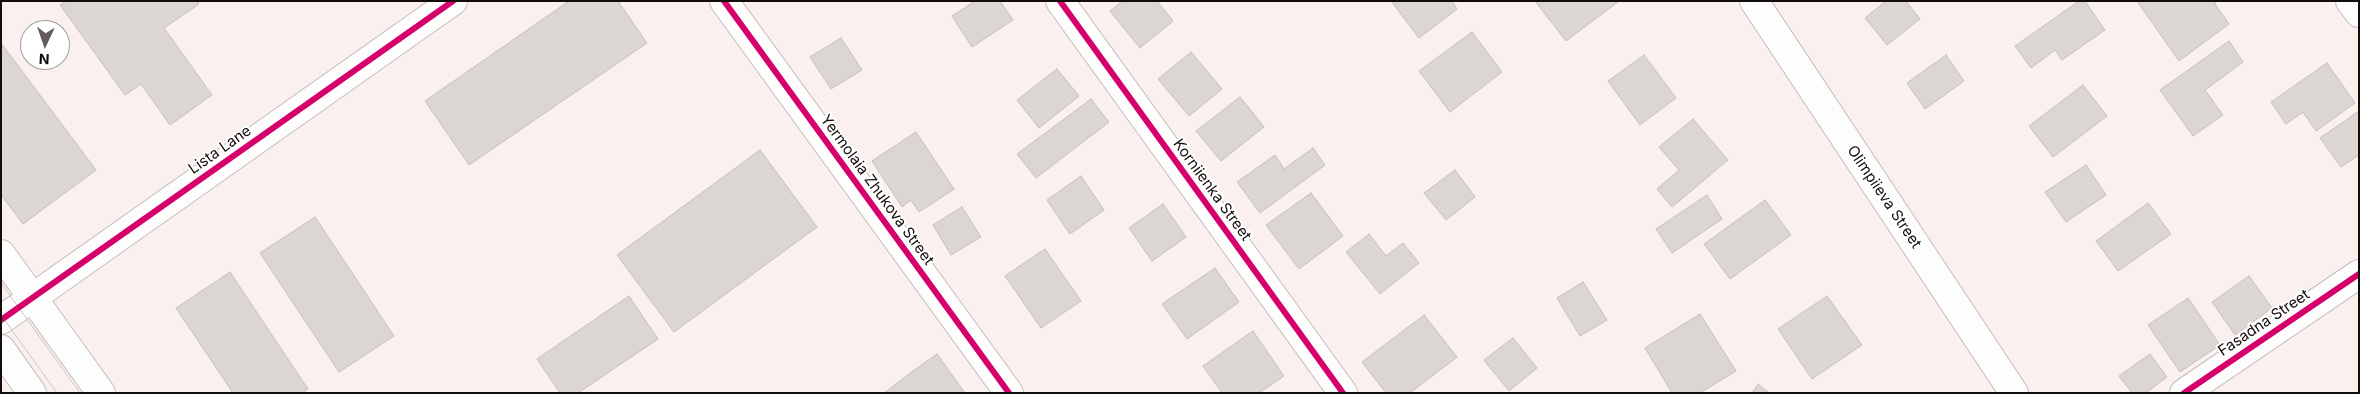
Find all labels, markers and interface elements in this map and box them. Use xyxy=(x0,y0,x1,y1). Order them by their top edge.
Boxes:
north arrow xyxy=(20,20,70,70)
text: N xyxy=(38,51,50,68)
street label: Yermolaia Zhukova Street xyxy=(816,111,938,269)
street label: Lista Lane xyxy=(185,122,255,178)
street label: Korniienka Street xyxy=(1169,136,1255,244)
street label: Olimpiieva Street xyxy=(1843,142,1925,252)
street label: Fasadna Street xyxy=(2215,286,2313,360)

